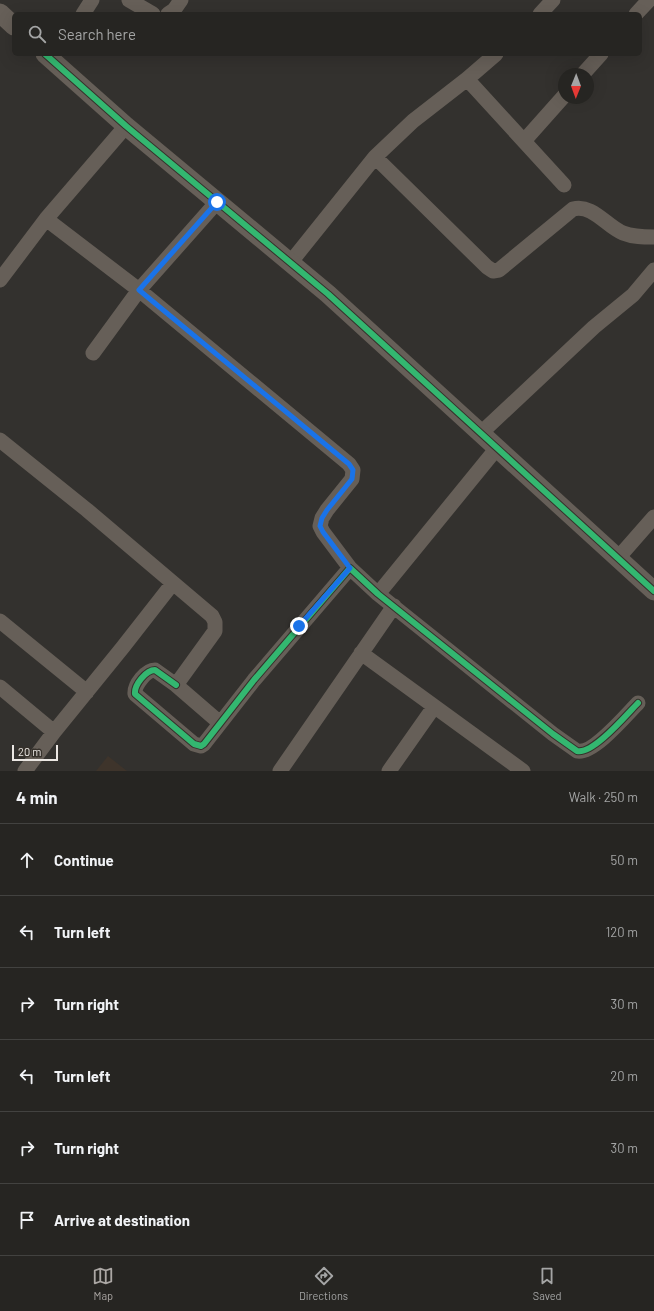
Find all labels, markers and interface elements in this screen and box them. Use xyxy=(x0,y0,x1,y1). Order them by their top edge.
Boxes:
search box xyxy=(12,12,642,56)
icon: search xyxy=(26,23,48,45)
text: Search here xyxy=(58,25,136,43)
north arrow xyxy=(558,68,594,104)
route start xyxy=(208,193,226,211)
route end xyxy=(290,617,308,635)
scale bar xyxy=(12,743,58,762)
text: 20 m xyxy=(18,745,41,758)
text: 4 min xyxy=(16,787,58,807)
text: Walk · 250 m xyxy=(569,789,638,805)
icon: ahead xyxy=(16,849,38,871)
text: Continue xyxy=(54,851,114,869)
text: 50 m xyxy=(611,852,638,868)
icon: left xyxy=(16,921,38,943)
text: Turn left xyxy=(54,923,110,941)
text: 120 m xyxy=(606,924,638,940)
icon: right xyxy=(16,993,38,1015)
text: Turn right xyxy=(54,995,119,1013)
text: 30 m xyxy=(611,996,638,1012)
icon: left xyxy=(16,1065,38,1087)
text: Turn left xyxy=(54,1067,110,1085)
text: 20 m xyxy=(610,1068,638,1084)
icon: right xyxy=(16,1137,38,1159)
text: Turn right xyxy=(54,1139,119,1157)
text: 30 m xyxy=(611,1140,638,1156)
icon: arrive xyxy=(16,1209,38,1231)
text: Arrive at destination xyxy=(54,1211,190,1229)
tab: Map xyxy=(92,1265,114,1302)
tab: Directions xyxy=(299,1265,348,1302)
tab: Saved xyxy=(533,1265,562,1302)

